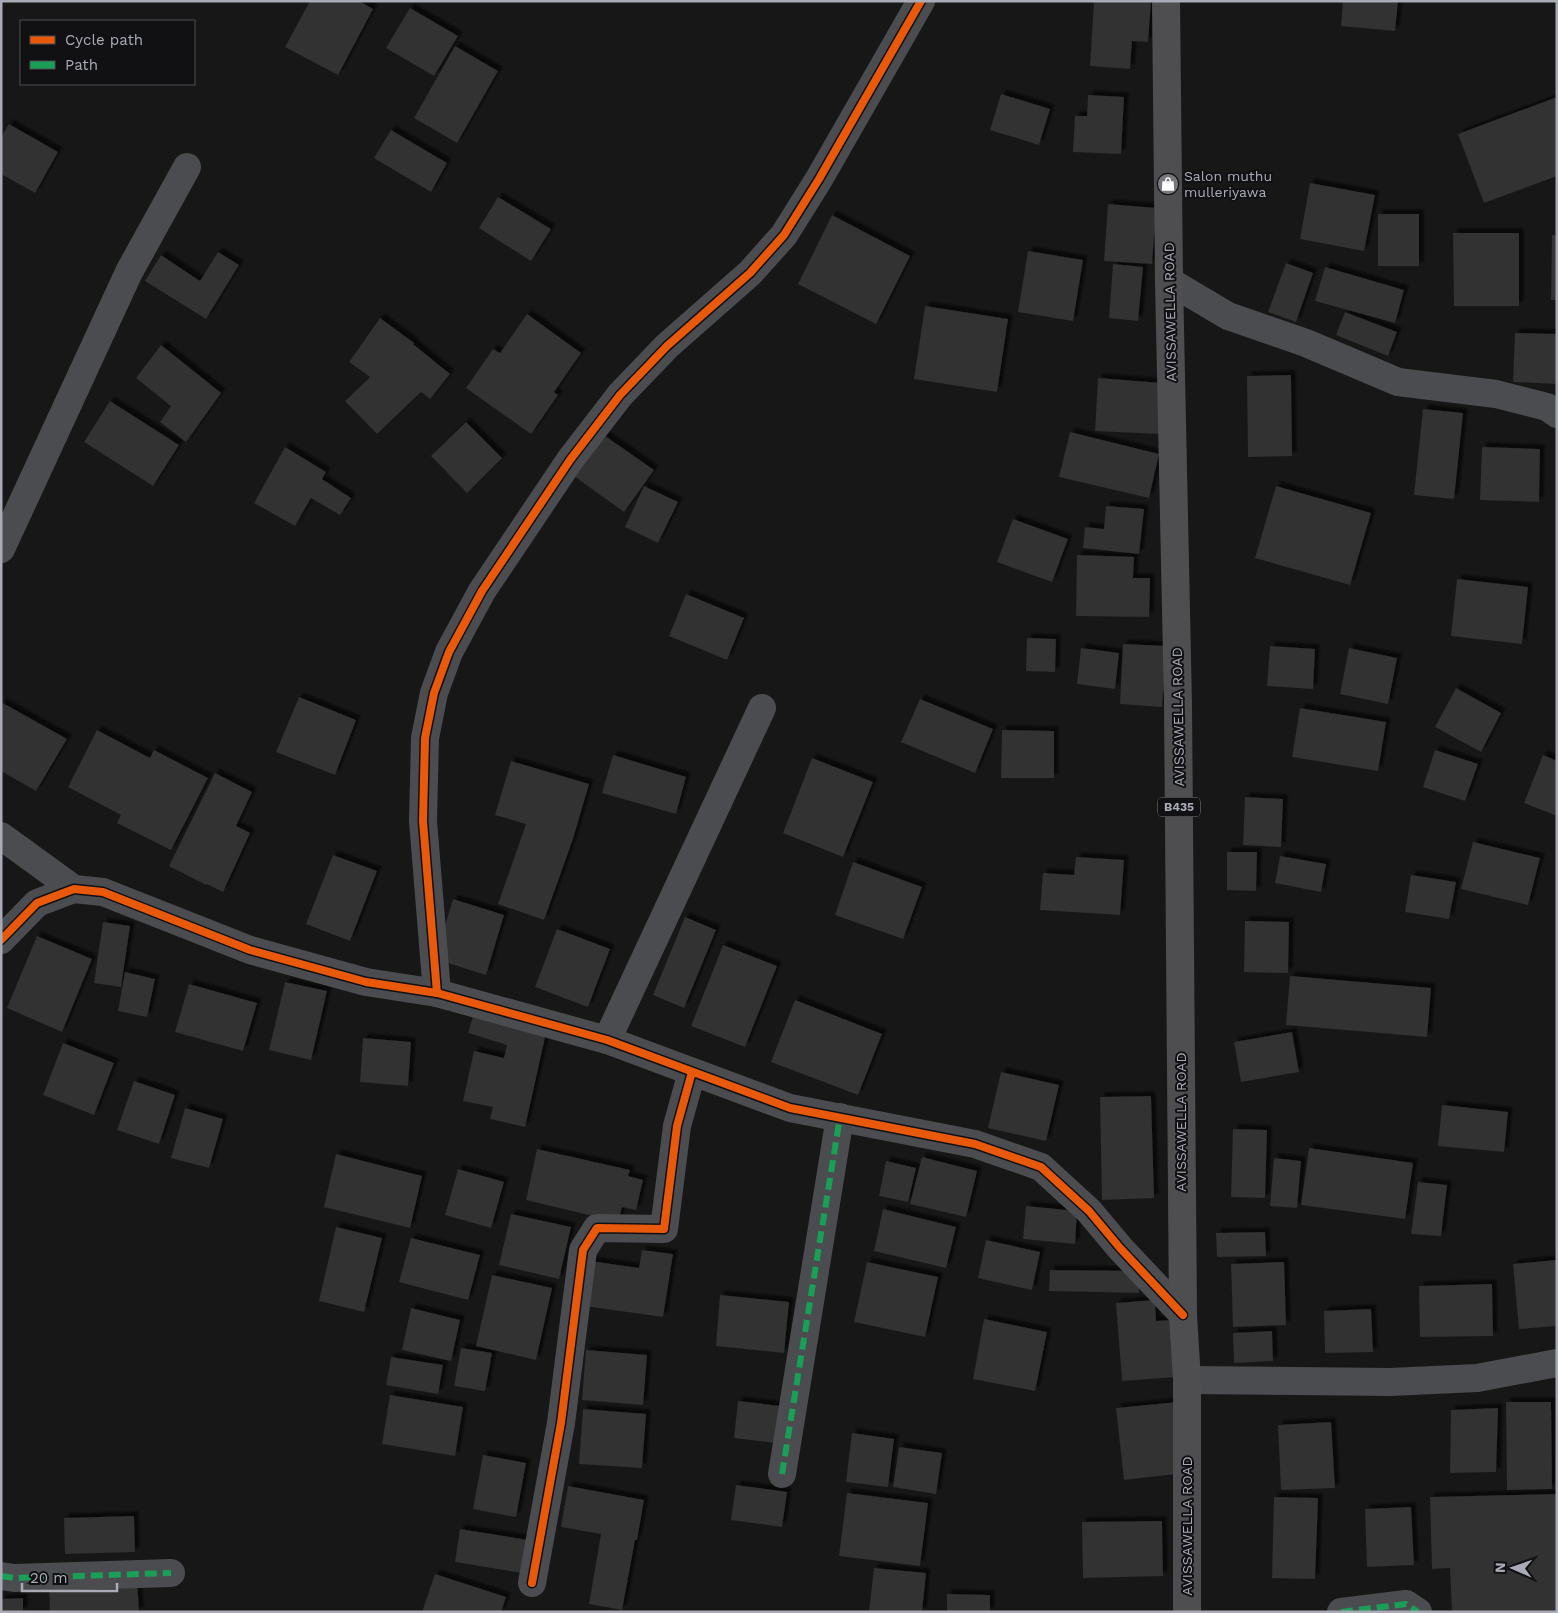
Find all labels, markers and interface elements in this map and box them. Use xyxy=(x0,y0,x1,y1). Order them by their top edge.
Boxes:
legend xyxy=(20,20,195,85)
text: Cycle path xyxy=(65,31,143,49)
text: Path xyxy=(65,56,98,74)
place label: Salon muthu mulleriyawa xyxy=(1184,168,1272,200)
shop icon: Salon muthu mulleriyawa xyxy=(1156,172,1180,196)
street label: AVISSAWELLA ROAD xyxy=(1161,242,1179,382)
street label: AVISSAWELLA ROAD xyxy=(1169,647,1187,787)
road number: B435 xyxy=(1158,798,1200,816)
street label: AVISSAWELLA ROAD xyxy=(1173,1052,1189,1192)
street label: AVISSAWELLA ROAD xyxy=(1179,1456,1195,1596)
north arrow xyxy=(1488,1543,1538,1593)
scale bar xyxy=(22,1560,118,1592)
text: N xyxy=(1492,1562,1508,1573)
text: 20 m xyxy=(30,1569,68,1587)

